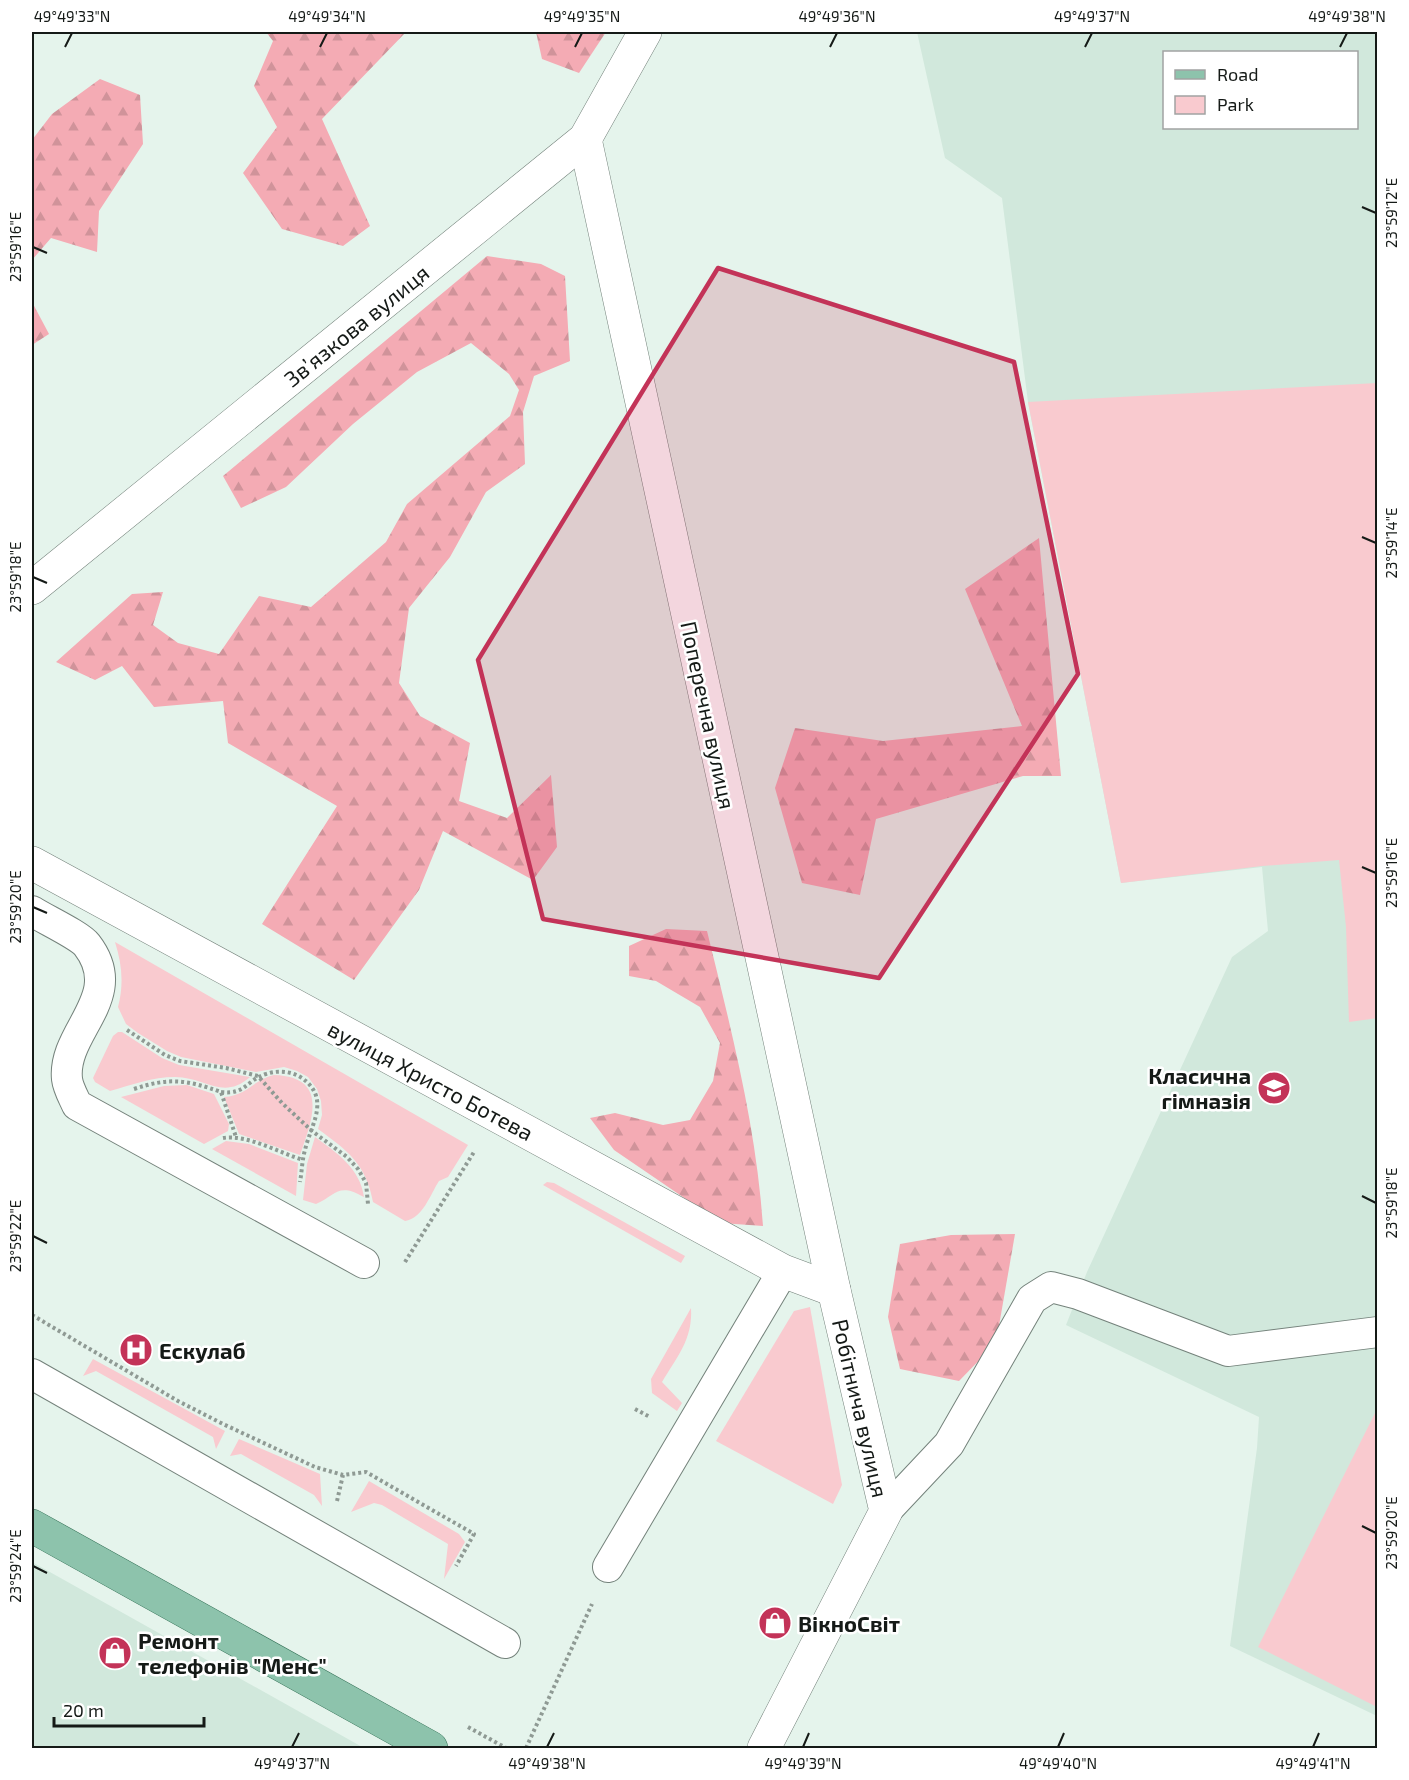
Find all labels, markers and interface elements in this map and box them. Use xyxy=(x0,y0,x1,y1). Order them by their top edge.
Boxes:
text: 49°49'33"N xyxy=(34,7,110,25)
text: 49°49'34"N xyxy=(288,7,366,25)
text: 49°49'35"N xyxy=(544,7,620,25)
text: 49°49'36"N xyxy=(799,7,875,25)
text: 49°49'37"N xyxy=(1054,7,1130,25)
text: 49°49'38"N xyxy=(1308,7,1386,25)
legend xyxy=(1163,51,1358,129)
text: Road xyxy=(1217,63,1258,85)
text: Park xyxy=(1217,93,1254,115)
text: 23°59'12"E xyxy=(1382,178,1400,248)
text: 23°59'16"E xyxy=(6,212,24,282)
street label: Звʼязкова вулиця xyxy=(278,259,434,392)
text: 23°59'14"E xyxy=(1382,508,1400,578)
text: 23°59'18"E xyxy=(6,542,24,612)
street label: Поперечна вулиця xyxy=(675,619,742,812)
text: 23°59'16"E xyxy=(1382,838,1400,908)
text: 23°59'20"E xyxy=(6,870,24,944)
street label: вулиця Христо Ботева xyxy=(323,1015,538,1146)
place label: Класична гімназія xyxy=(1148,1062,1251,1113)
school or university icon: Класична гімназія xyxy=(1256,1070,1292,1106)
text: 23°59'18"E xyxy=(1382,1168,1400,1238)
text: 23°59'22"E xyxy=(6,1200,24,1272)
street label: Робітнича вулиця xyxy=(827,1316,894,1500)
hospital icon: Ескулаб xyxy=(118,1332,154,1368)
place label: Ескулаб xyxy=(159,1337,246,1363)
text: 23°59'20"E xyxy=(1382,1496,1400,1570)
text: 23°59'24"E xyxy=(6,1529,24,1603)
shop icon: ВікноСвіт xyxy=(757,1605,793,1641)
place label: ВікноСвіт xyxy=(798,1610,900,1636)
place label: Ремонт телефонів "Менс" xyxy=(138,1627,327,1678)
shop icon: Ремонт телефонів "Менс" xyxy=(97,1635,133,1671)
scale bar xyxy=(54,1690,204,1728)
text: 20 m xyxy=(63,1699,104,1721)
text: 49°49'37"N xyxy=(254,1754,330,1772)
text: 49°49'38"N xyxy=(508,1754,586,1772)
text: 49°49'39"N xyxy=(765,1754,841,1772)
text: 49°49'40"N xyxy=(1019,1754,1097,1772)
text: 49°49'41"N xyxy=(1276,1754,1350,1772)

